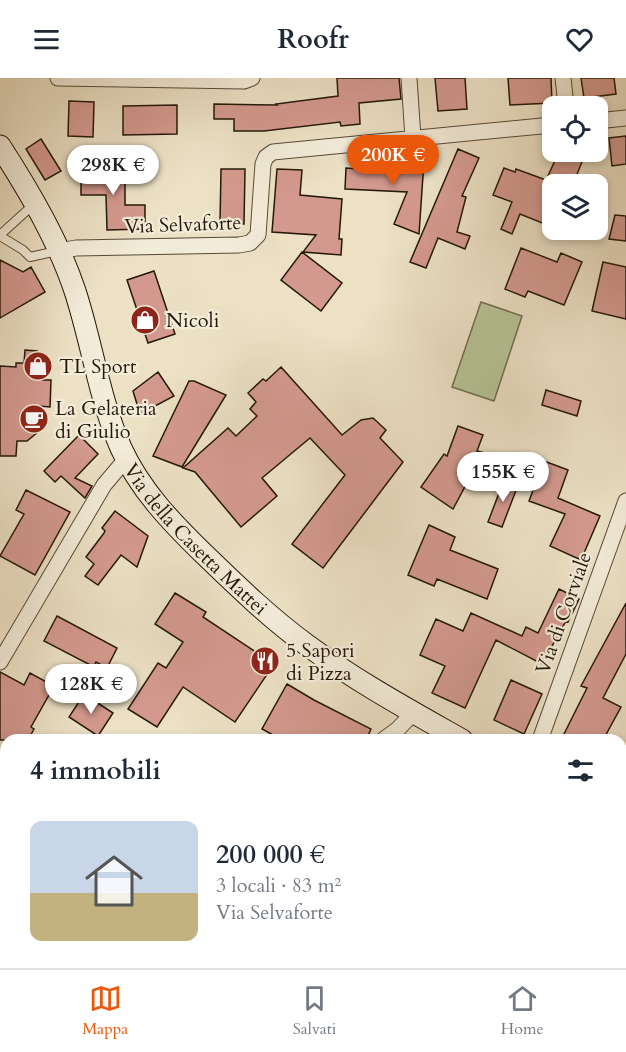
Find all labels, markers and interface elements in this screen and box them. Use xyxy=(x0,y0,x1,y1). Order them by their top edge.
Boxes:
text: Roofr xyxy=(277,21,349,58)
icon: menu xyxy=(30,23,63,56)
icon: heart xyxy=(563,23,596,56)
map controls xyxy=(542,96,608,240)
button: locate xyxy=(542,96,608,162)
pin: 200K € xyxy=(344,135,442,186)
text: 200K € xyxy=(361,141,425,168)
pin: 298K € xyxy=(64,145,162,196)
text: 298K € xyxy=(81,151,145,178)
button: layers xyxy=(542,174,608,240)
street label: Via Selvaforte xyxy=(124,209,242,240)
shop icon: Nicoli xyxy=(129,304,161,336)
place label: Nicoli xyxy=(166,307,220,334)
shop icon: TL Sport xyxy=(22,350,54,382)
place label: TL Sport xyxy=(59,353,137,380)
place label: La Gelateria di Giulio xyxy=(55,395,157,445)
cafe icon: La Gelateria di Giulio xyxy=(18,403,50,435)
pin: 155K € xyxy=(454,452,552,503)
street label: Via della Casetta Mattei xyxy=(117,458,273,621)
text: 155K € xyxy=(471,458,535,485)
street label: Via di Corviale xyxy=(529,548,598,678)
place label: 5 Sapori di Pizza xyxy=(286,637,355,687)
restaurant icon: 5 Sapori di Pizza xyxy=(249,645,281,677)
pin: 128K € xyxy=(42,664,140,715)
text: 128K € xyxy=(59,670,123,697)
text: 4 immobili xyxy=(30,753,161,788)
icon: filters xyxy=(564,754,597,787)
text: 200 000 € xyxy=(216,837,325,872)
icon: home xyxy=(78,845,150,917)
text: 3 locali · 83 m² xyxy=(216,872,341,899)
text: Via Selvaforte xyxy=(216,899,333,926)
tab: Mappa xyxy=(82,982,128,1040)
tab: Salvati xyxy=(293,982,336,1040)
tab: Home xyxy=(501,982,544,1040)

